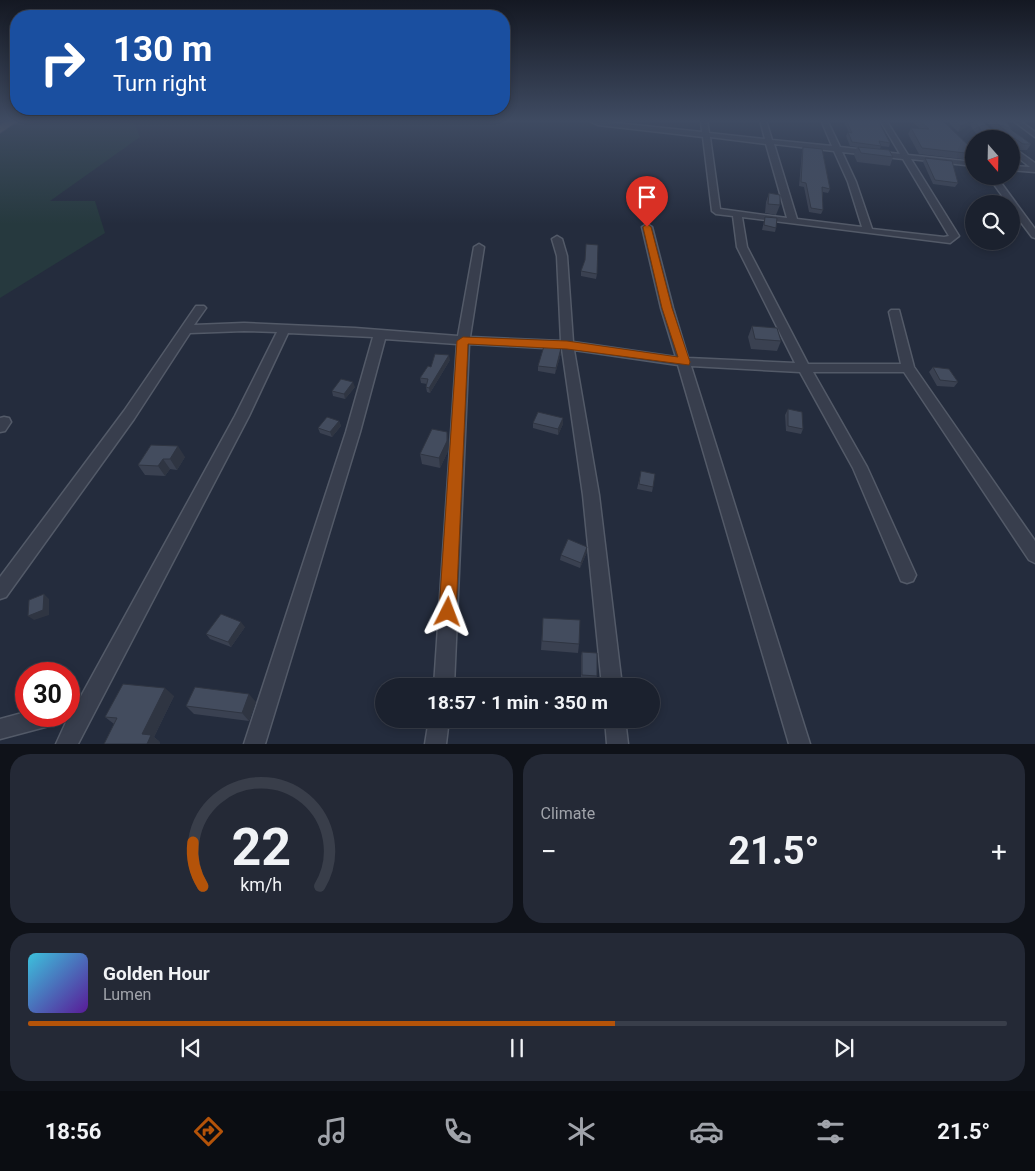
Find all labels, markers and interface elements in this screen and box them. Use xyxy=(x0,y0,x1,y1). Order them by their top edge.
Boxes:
text: 130 m xyxy=(113,29,212,70)
icon: right xyxy=(30,30,95,95)
text: Turn right xyxy=(113,71,207,96)
north arrow xyxy=(965,130,1020,185)
map controls xyxy=(965,130,1020,250)
pin xyxy=(626,176,668,227)
icon: arrive xyxy=(633,183,661,211)
button: search xyxy=(965,195,1020,250)
position arrow xyxy=(421,585,473,637)
speed limit sign: 30 xyxy=(15,662,80,727)
text: 18:57 · 1 min · 350 m xyxy=(427,691,608,714)
text: Climate xyxy=(541,804,595,823)
text: 22 xyxy=(231,817,291,878)
text: 21.5° xyxy=(728,829,819,873)
text: − xyxy=(541,835,557,868)
text: + xyxy=(991,835,1007,868)
text: km/h xyxy=(240,874,282,895)
text: Golden Hour xyxy=(103,962,210,985)
text: Lumen xyxy=(103,985,151,1004)
icon: previous xyxy=(177,1034,205,1062)
icon: pause xyxy=(503,1034,531,1062)
icon: next xyxy=(830,1034,858,1062)
icon: directions xyxy=(191,1114,226,1149)
icon: music xyxy=(315,1114,350,1149)
icon: phone xyxy=(440,1114,475,1149)
icon: climate xyxy=(564,1114,599,1149)
icon: car xyxy=(689,1114,724,1149)
icon: filters xyxy=(813,1114,848,1149)
text: 18:56 xyxy=(45,1119,101,1144)
text: 21.5° xyxy=(937,1119,990,1144)

